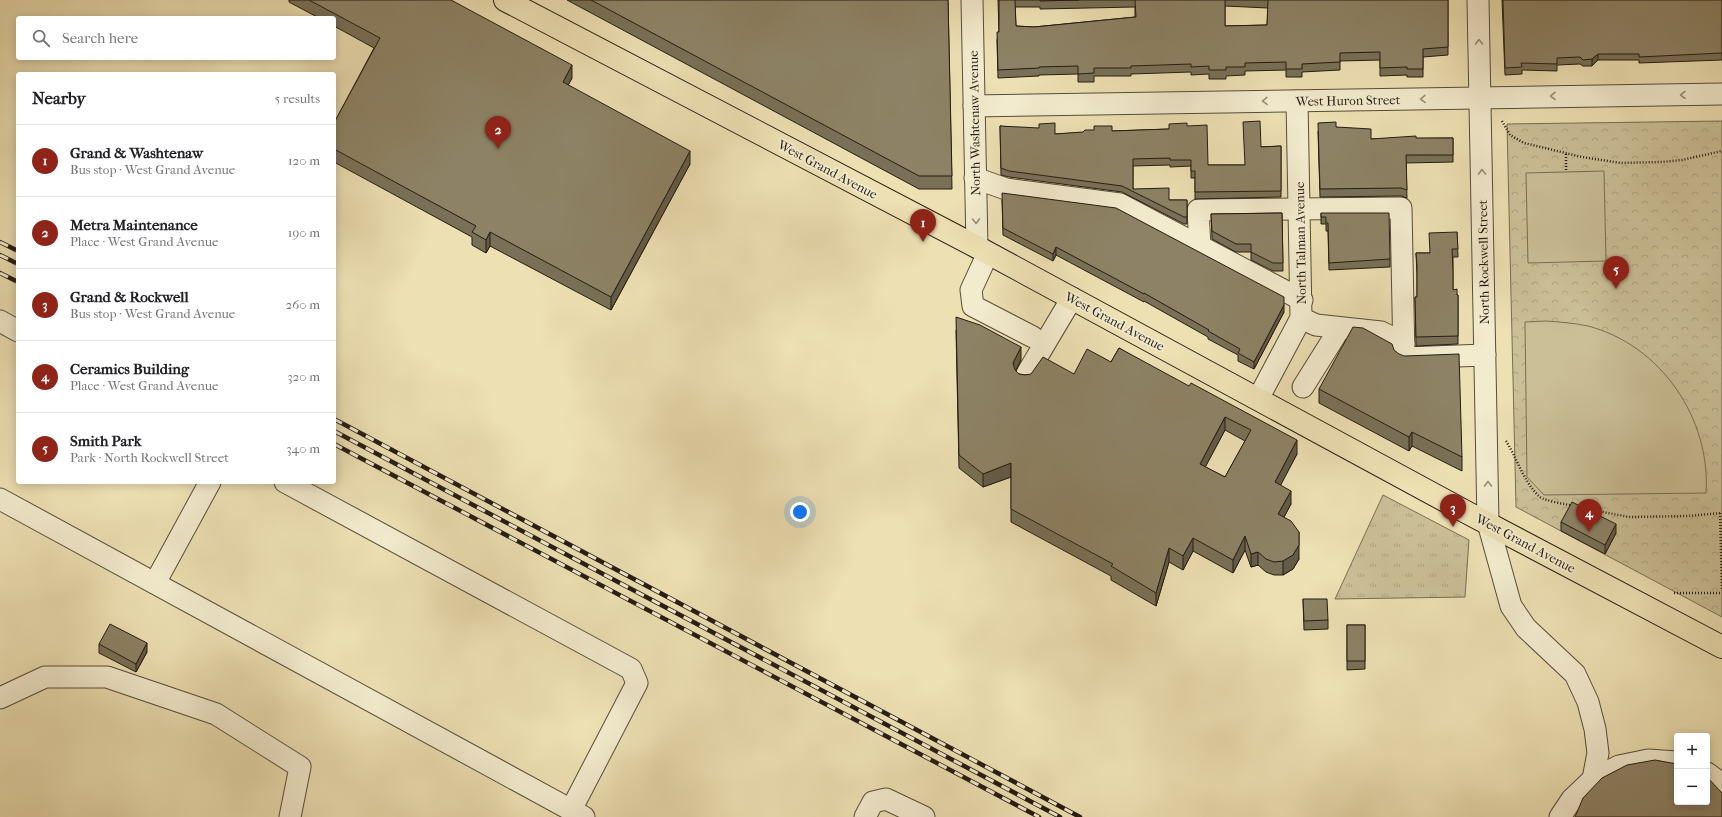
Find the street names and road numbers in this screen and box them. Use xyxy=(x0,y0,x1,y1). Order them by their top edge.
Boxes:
street label: North Washtenaw Avenue xyxy=(966,50,983,196)
street label: West Huron Street xyxy=(1295,92,1401,109)
street label: West Grand Avenue xyxy=(775,136,881,202)
street label: North Talman Avenue xyxy=(1292,181,1309,305)
street label: North Rockwell Street xyxy=(1475,199,1492,325)
street label: West Grand Avenue xyxy=(1062,288,1168,354)
street label: West Grand Avenue xyxy=(1473,510,1579,576)

